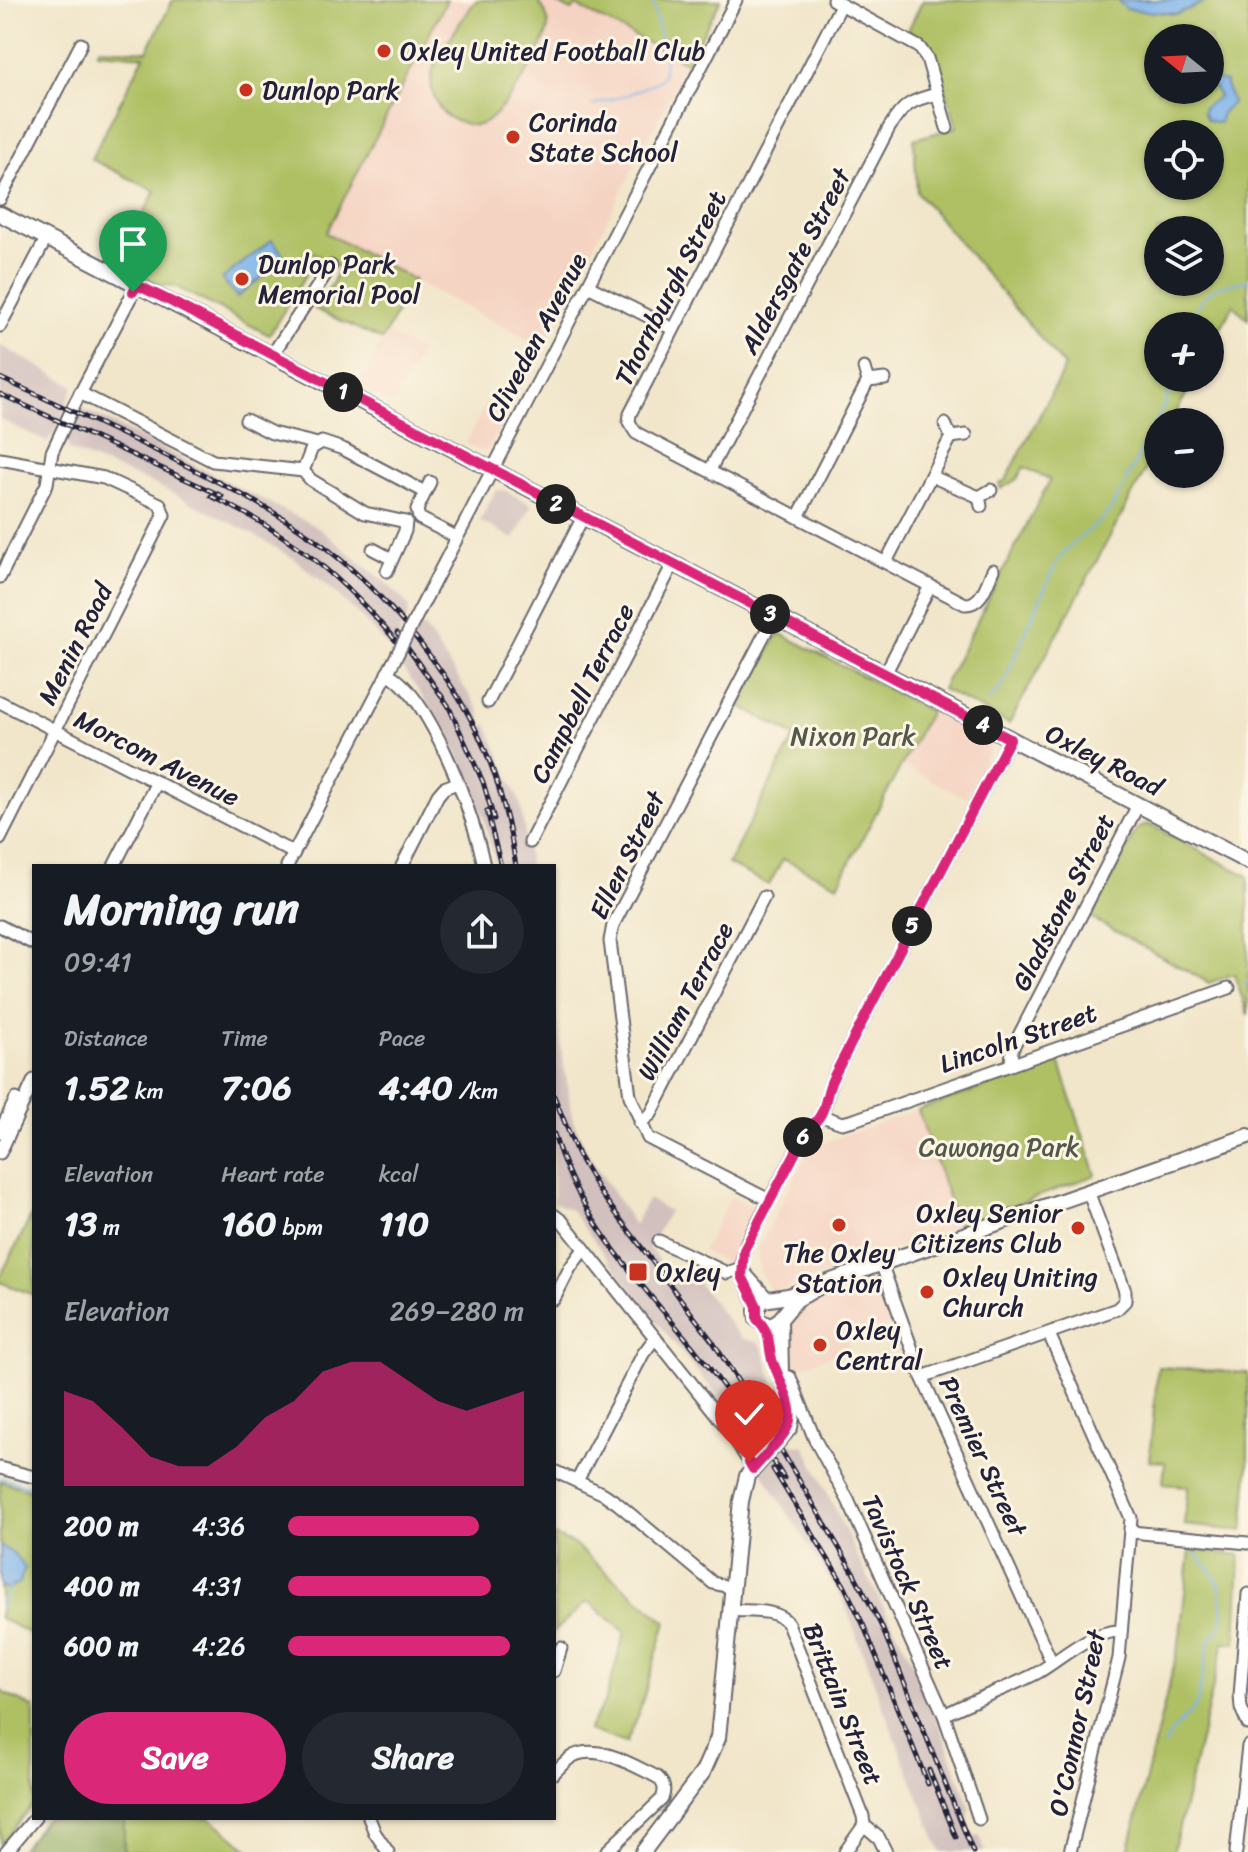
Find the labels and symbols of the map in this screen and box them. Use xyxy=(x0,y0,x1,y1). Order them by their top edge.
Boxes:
north arrow xyxy=(1144,24,1224,104)
place label: Oxley United Football Club xyxy=(400,28,706,74)
marker: Oxley United Football Club xyxy=(375,42,393,60)
place label: Dunlop Park xyxy=(262,67,400,113)
marker: Dunlop Park xyxy=(237,81,255,99)
place label: Corinda State School xyxy=(529,99,678,175)
marker: Corinda State School xyxy=(504,128,522,146)
street label: Aldersgate Street xyxy=(726,158,864,363)
street label: Thornburgh Street xyxy=(601,182,739,394)
pin xyxy=(99,210,167,292)
place label: Dunlop Park Memorial Pool xyxy=(258,241,421,317)
street label: Cliveden Avenue xyxy=(472,244,600,430)
marker: Dunlop Park Memorial Pool xyxy=(233,270,251,288)
pin: 1 xyxy=(323,372,363,412)
pin: 2 xyxy=(536,484,576,524)
street label: Menin Road xyxy=(25,573,126,713)
pin: 3 xyxy=(750,594,790,634)
street label: Campbell Terrace xyxy=(517,595,647,791)
street label: Morcom Avenue xyxy=(66,696,248,820)
pin: 4 xyxy=(963,705,1003,745)
street label: Oxley Road xyxy=(1037,711,1173,810)
park label: Nixon Park xyxy=(790,713,916,759)
street label: Ellen Street xyxy=(576,781,679,927)
street label: Gladstone Street xyxy=(998,805,1128,999)
pin: 5 xyxy=(892,906,932,946)
street label: William Terrace xyxy=(624,913,746,1089)
street label: Lincoln Street xyxy=(933,990,1103,1086)
pin: 6 xyxy=(783,1117,823,1157)
park label: Cawonga Park xyxy=(919,1124,1080,1170)
place label: Oxley Senior Citizens Club xyxy=(911,1190,1063,1266)
marker: The Oxley Station xyxy=(830,1216,848,1234)
marker: Oxley Senior Citizens Club xyxy=(1069,1219,1087,1237)
place label: The Oxley Station xyxy=(783,1230,896,1306)
place label: Oxley xyxy=(656,1249,721,1295)
place label: Oxley Uniting Church xyxy=(943,1254,1098,1330)
marker: Oxley xyxy=(627,1261,649,1283)
marker: Oxley Uniting Church xyxy=(918,1283,936,1301)
place label: Oxley Central xyxy=(836,1307,923,1383)
marker: Oxley Central xyxy=(811,1336,829,1354)
street label: Premier Street xyxy=(926,1368,1041,1545)
pin xyxy=(715,1380,783,1462)
street label: Tavistock Street xyxy=(849,1486,967,1678)
street label: Brittain Street xyxy=(789,1616,897,1792)
street label: O'Connor Street xyxy=(1035,1624,1120,1820)

